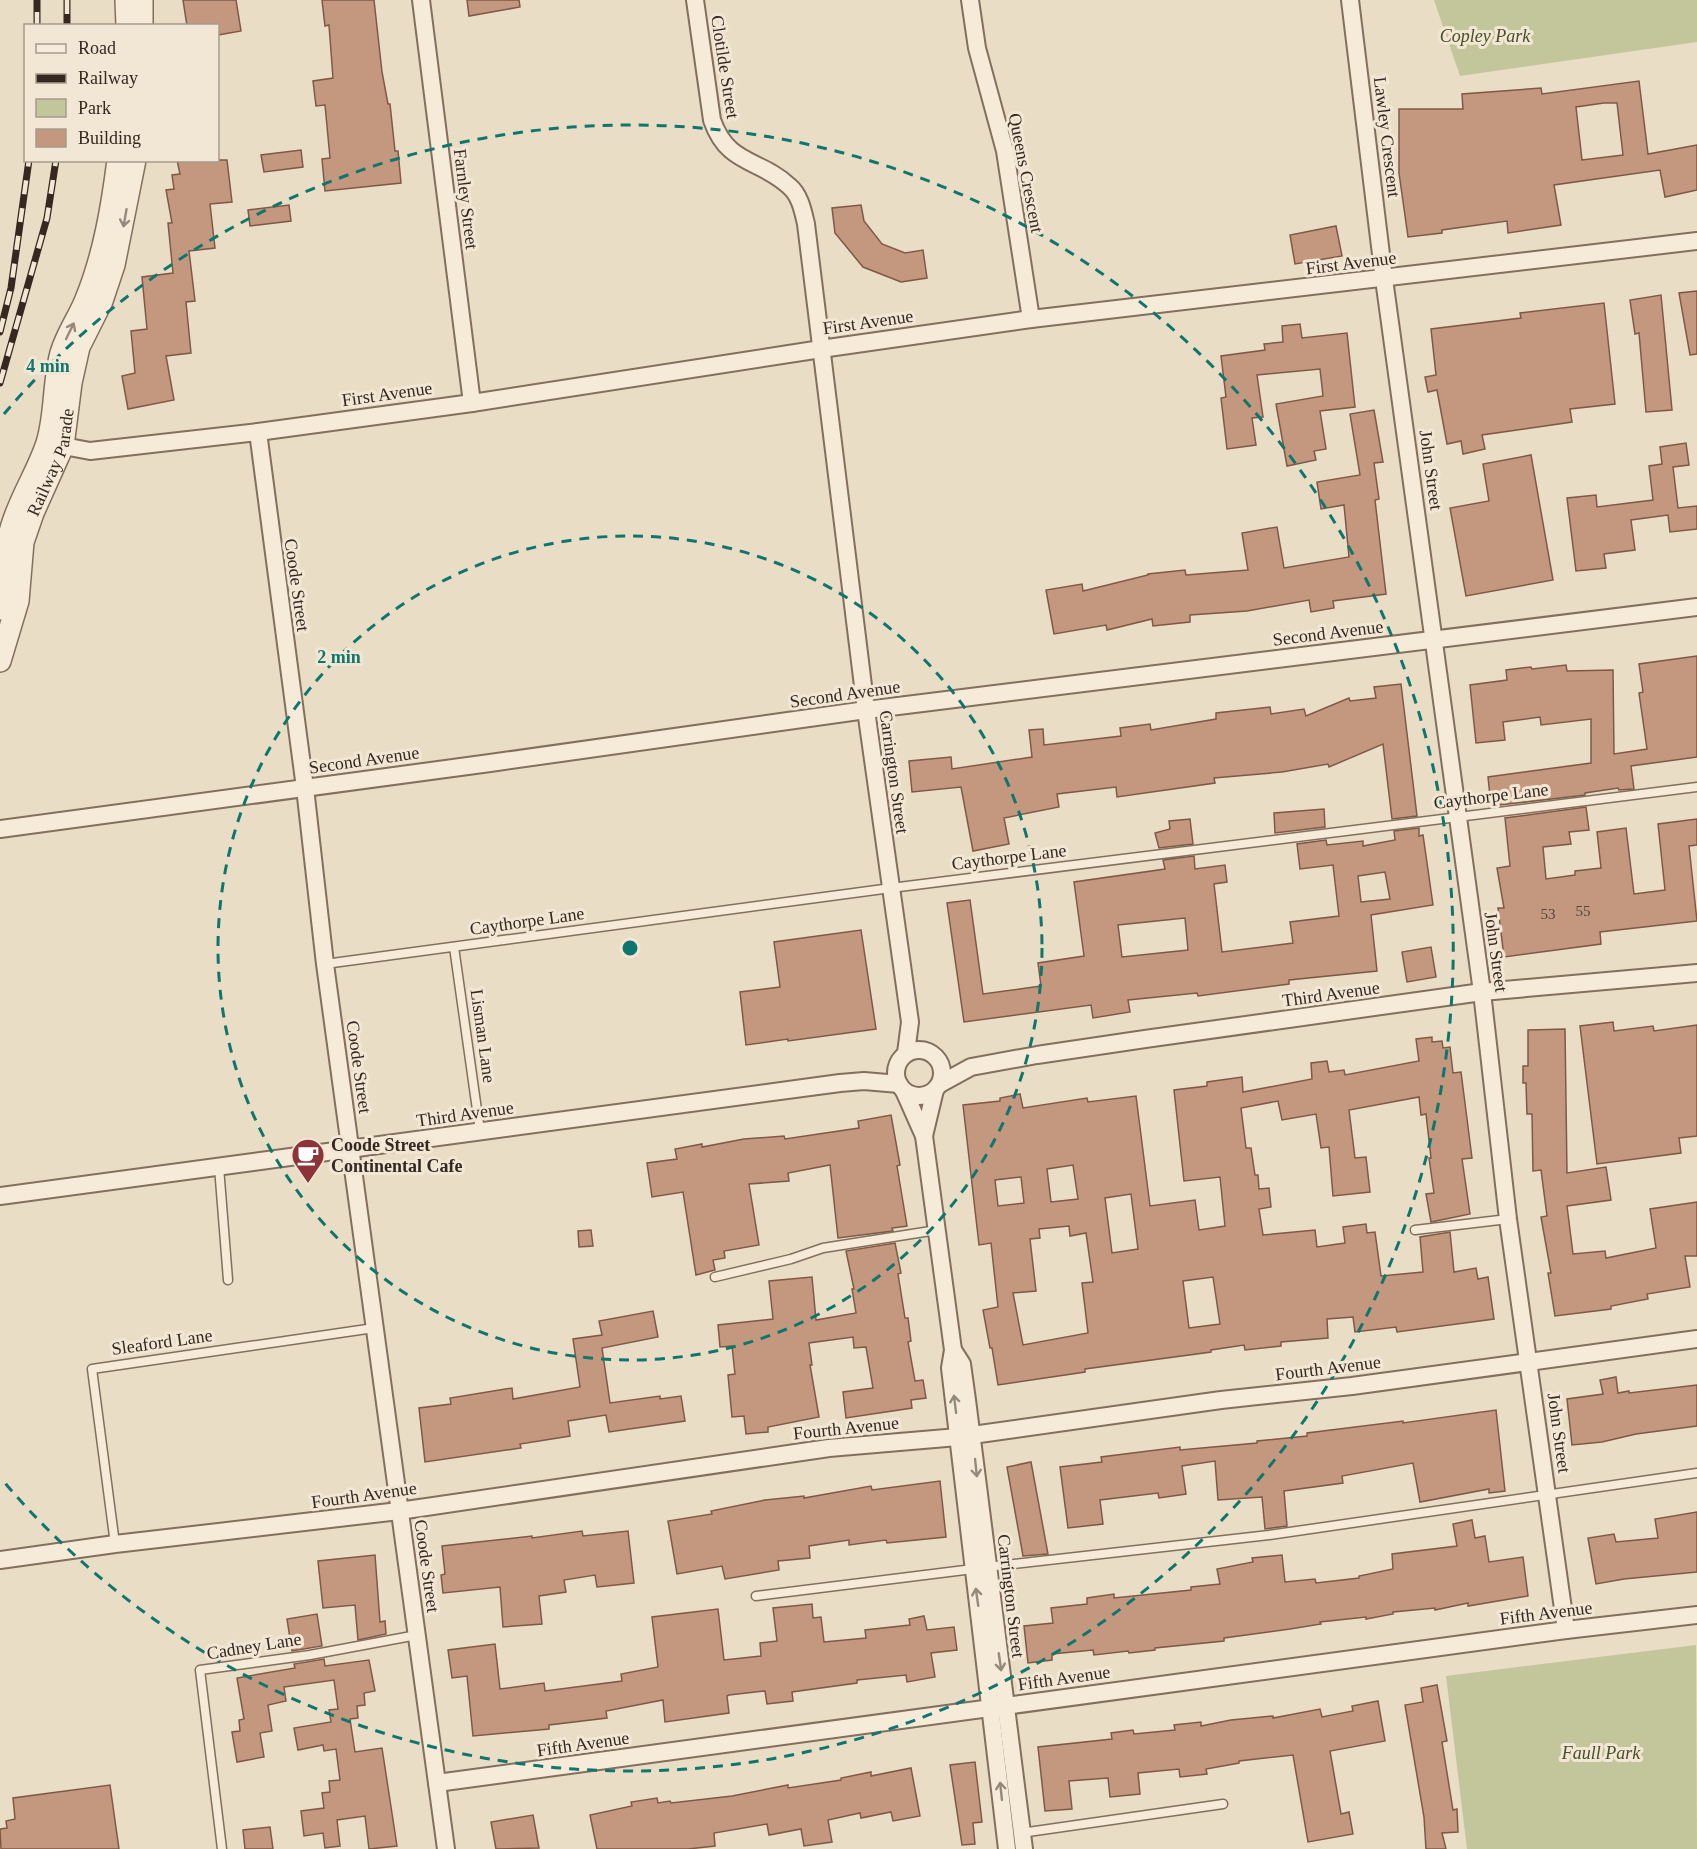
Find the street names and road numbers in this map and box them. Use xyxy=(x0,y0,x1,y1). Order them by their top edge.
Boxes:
street label: Clotilde Street xyxy=(707,14,743,120)
street label: Lawley Crescent xyxy=(1370,76,1404,198)
street label: Queens Crescent xyxy=(1005,111,1047,235)
street label: Farnley Street xyxy=(450,147,482,251)
street label: First Avenue xyxy=(1305,248,1397,278)
street label: First Avenue xyxy=(821,306,915,338)
street label: First Avenue xyxy=(340,378,434,410)
street label: Railway Parade xyxy=(23,407,78,519)
street label: John Street xyxy=(1415,429,1447,511)
street label: Coode Street xyxy=(281,537,313,633)
street label: Second Avenue xyxy=(1272,616,1384,650)
street label: Second Avenue xyxy=(789,676,901,712)
street label: Carrington Street xyxy=(875,709,913,835)
street label: Second Avenue xyxy=(308,742,420,778)
street label: Caythorpe Lane xyxy=(1432,779,1550,813)
street label: Caythorpe Lane xyxy=(950,840,1068,874)
street label: Caythorpe Lane xyxy=(468,903,586,939)
street label: John Street xyxy=(1480,911,1512,993)
street label: Third Avenue xyxy=(1281,977,1381,1011)
street label: Lisman Lane xyxy=(467,988,499,1084)
street label: Coode Street xyxy=(343,1019,375,1115)
street label: Third Avenue xyxy=(415,1097,515,1131)
street label: Sleaford Lane xyxy=(110,1325,214,1359)
street label: Fourth Avenue xyxy=(1274,1352,1382,1384)
street label: John Street xyxy=(1543,1392,1575,1474)
street label: Fourth Avenue xyxy=(792,1413,900,1443)
street label: Fourth Avenue xyxy=(310,1478,418,1512)
street label: Coode Street xyxy=(411,1518,443,1614)
street label: Carrington Street xyxy=(993,1533,1029,1659)
street label: Fifth Avenue xyxy=(1499,1597,1593,1629)
street label: Cadney Lane xyxy=(205,1629,303,1663)
street label: Fifth Avenue xyxy=(1016,1662,1112,1694)
street label: Fifth Avenue xyxy=(535,1728,631,1760)

